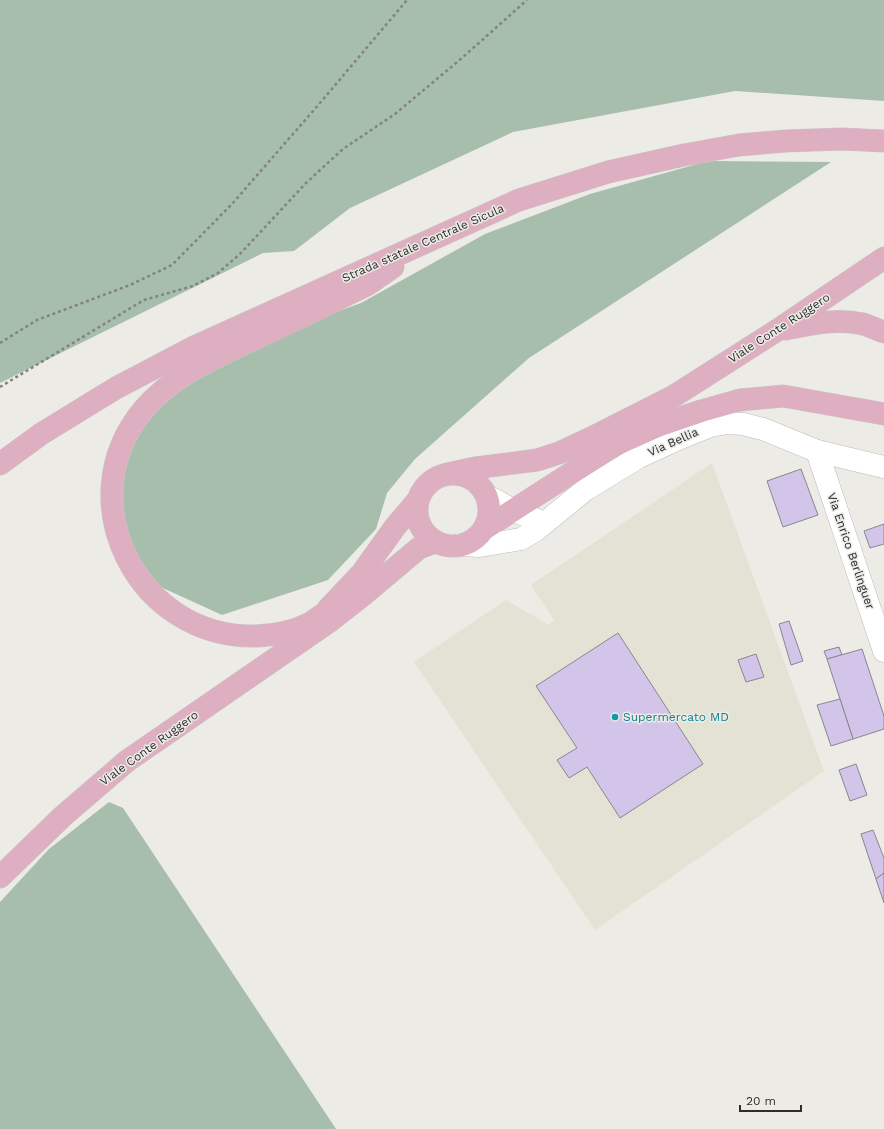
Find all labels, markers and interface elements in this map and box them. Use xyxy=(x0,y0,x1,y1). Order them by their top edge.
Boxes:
street label: Strada statale Centrale Sicula xyxy=(340,201,506,285)
street label: Viale Conte Ruggero xyxy=(726,290,832,366)
street label: Via Bellia xyxy=(646,425,701,459)
street label: Via Enrico Berlinguer xyxy=(824,491,878,611)
street label: Viale Conte Ruggero xyxy=(97,708,201,788)
place label: Supermercato MD xyxy=(623,710,729,724)
marker: Supermercato MD xyxy=(610,712,620,722)
scale bar xyxy=(740,1087,801,1113)
text: 20 m xyxy=(746,1094,776,1108)

